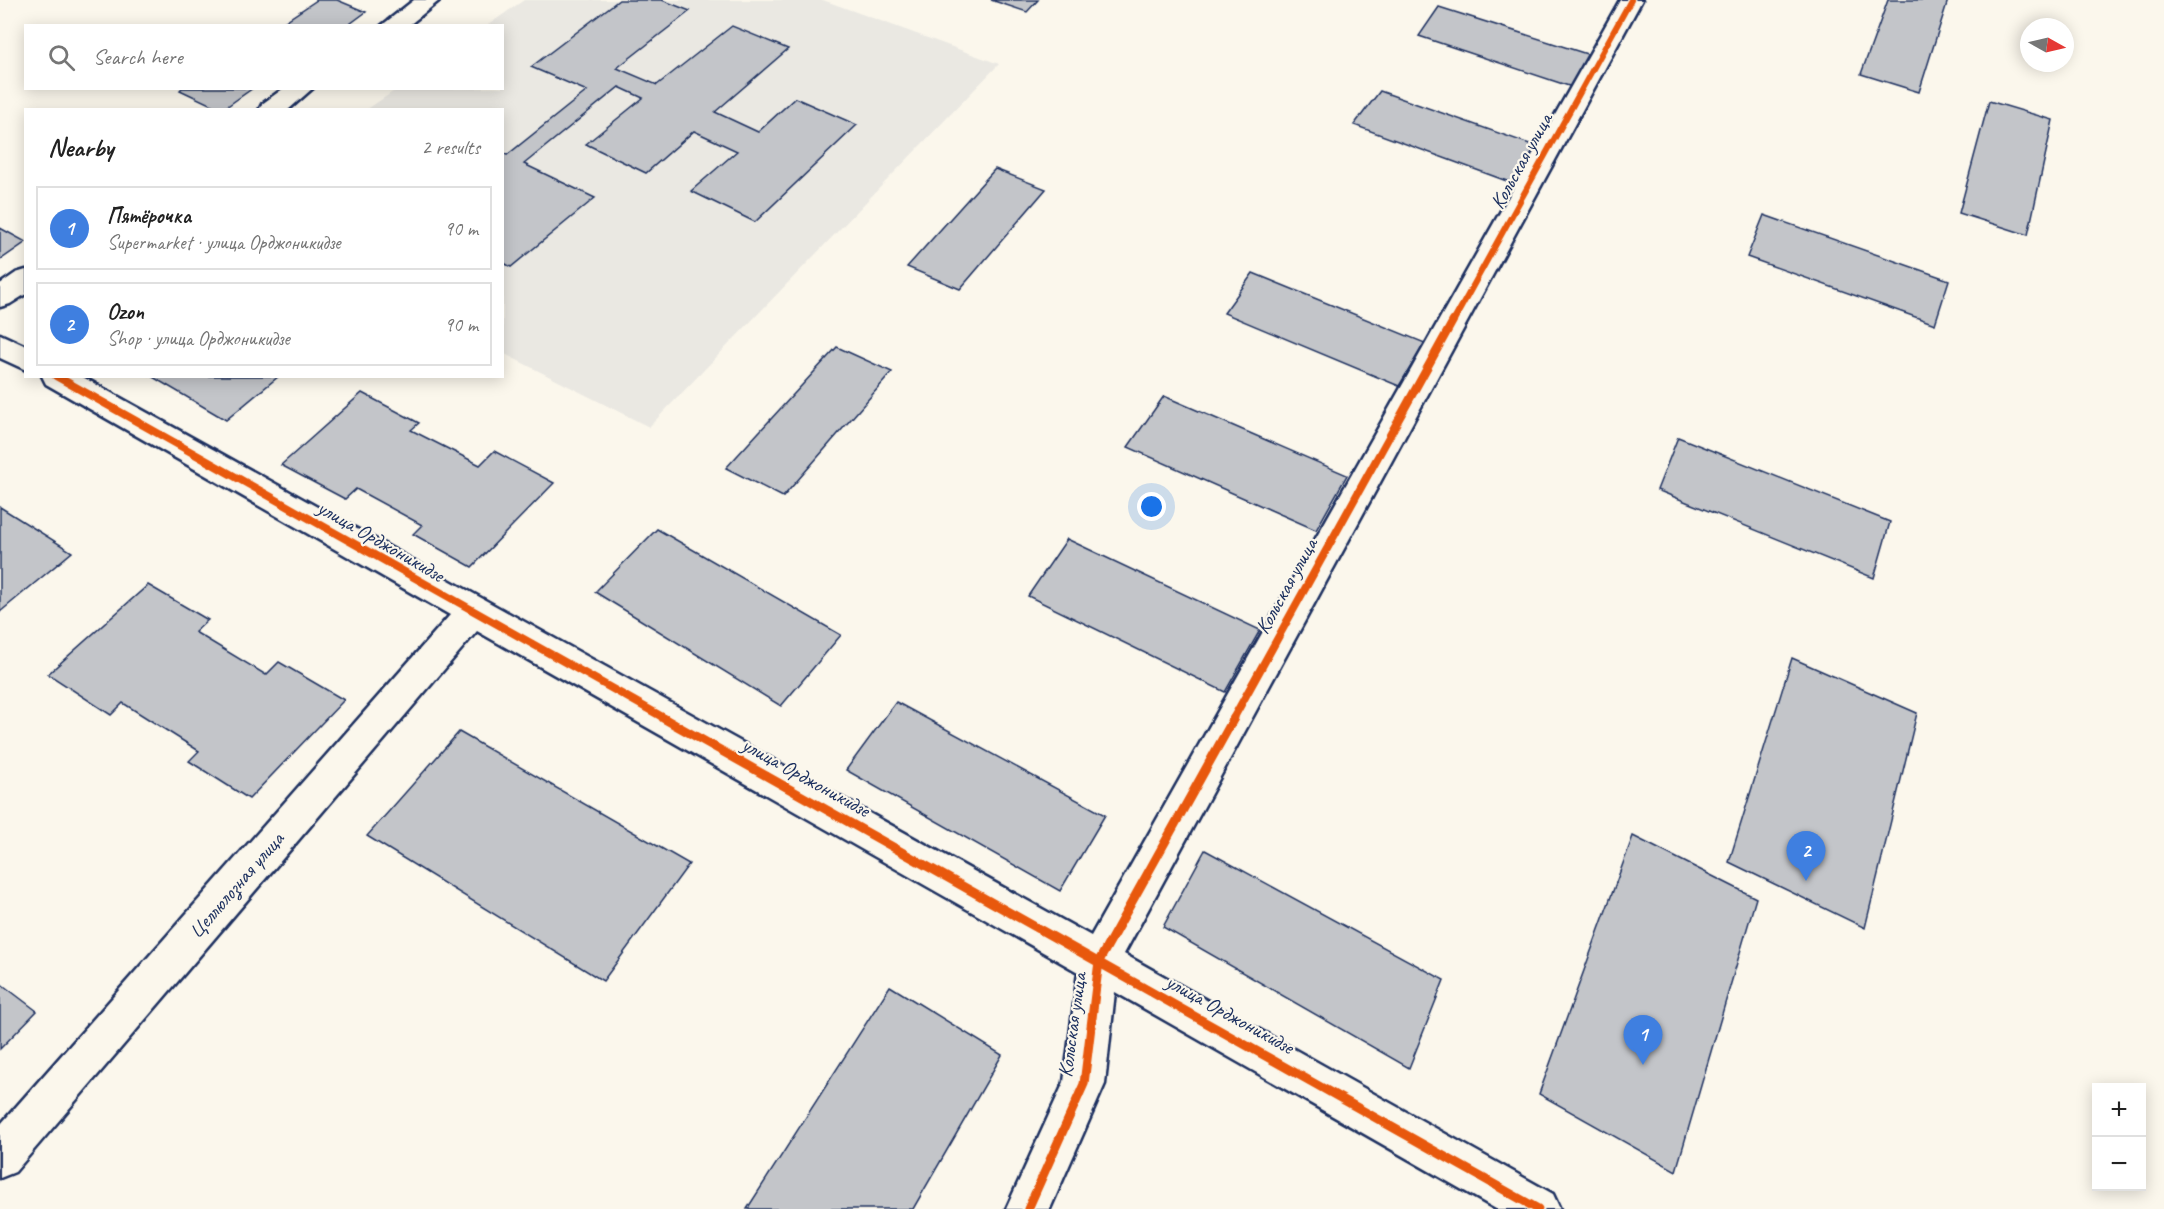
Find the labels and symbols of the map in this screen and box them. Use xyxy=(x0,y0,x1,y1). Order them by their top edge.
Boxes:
north arrow xyxy=(2020,18,2074,72)
street label: Кольская улица xyxy=(1484,107,1559,213)
your location xyxy=(1137,492,1166,521)
street label: улица Орджоникидзе xyxy=(311,493,451,589)
street label: Кольская улица xyxy=(1249,532,1324,638)
street label: улица Орджоникидзе xyxy=(736,730,876,824)
street label: Целлюлозная улица xyxy=(183,825,291,944)
pin: 2 xyxy=(1786,832,1826,881)
street label: улица Орджоникидзе xyxy=(1160,967,1300,1061)
street label: Кольская улица xyxy=(1052,969,1093,1079)
pin: 1 xyxy=(1624,1016,1662,1065)

